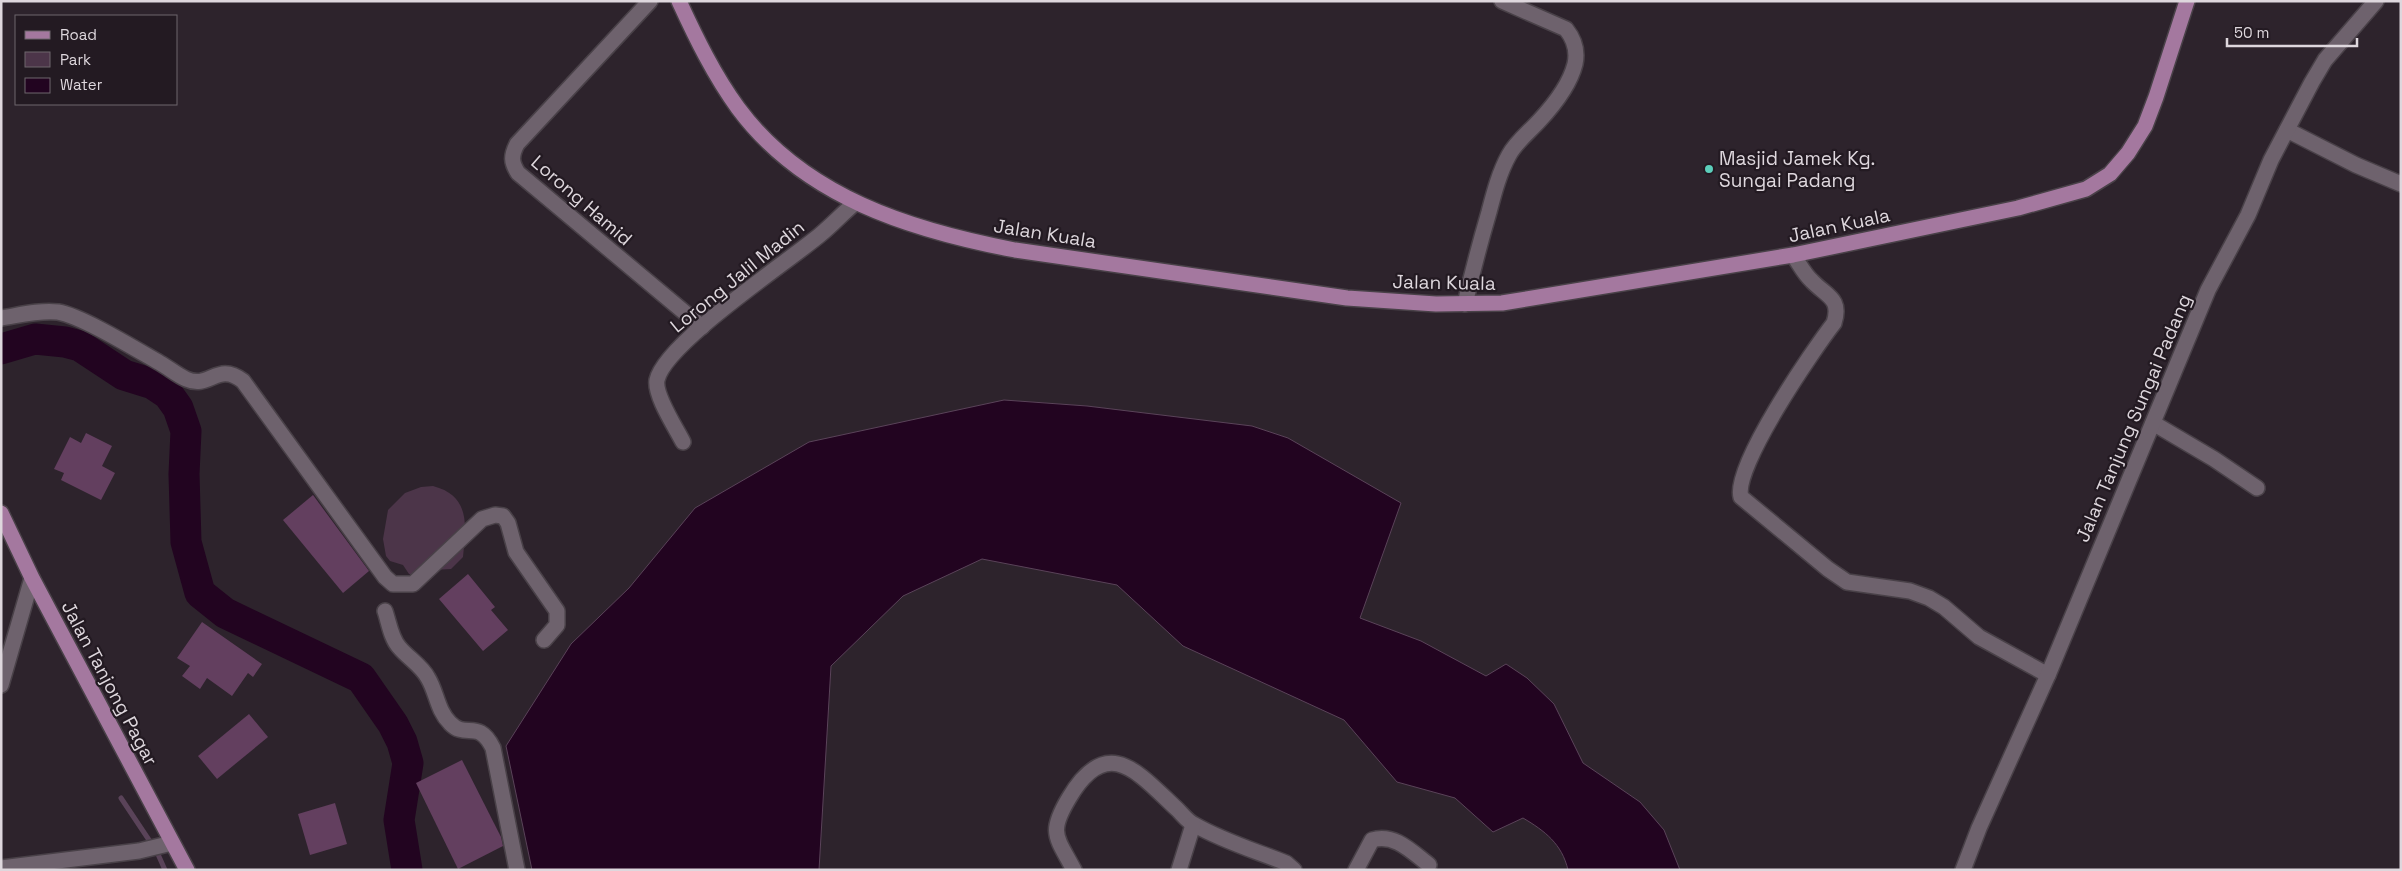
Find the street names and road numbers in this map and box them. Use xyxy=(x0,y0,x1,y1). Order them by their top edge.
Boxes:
street label: Lorong Hamid xyxy=(526,150,637,251)
street label: Jalan Kuala xyxy=(1786,203,1892,248)
street label: Jalan Kuala xyxy=(992,213,1098,254)
street label: Lorong Jalil Madin xyxy=(665,215,810,338)
street label: Jalan Kuala xyxy=(1392,269,1496,296)
street label: Jalan Tanjung Sungai Padang xyxy=(2070,290,2197,546)
street label: Jalan Tanjong Pagar xyxy=(56,597,163,770)

